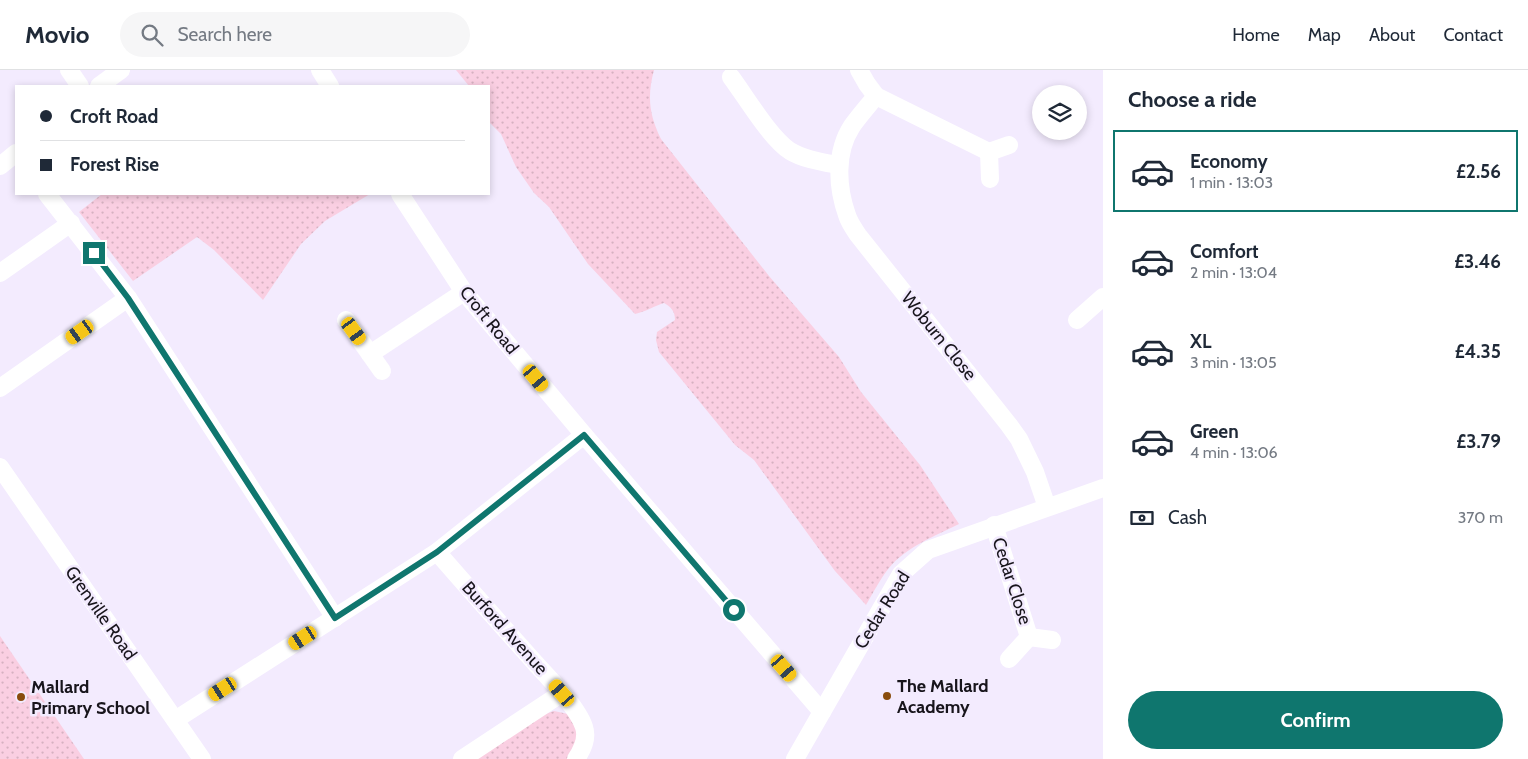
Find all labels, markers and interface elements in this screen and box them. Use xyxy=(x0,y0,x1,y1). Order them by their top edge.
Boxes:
search box xyxy=(120,12,470,57)
text: Movio xyxy=(25,20,90,49)
icon: search xyxy=(138,21,166,49)
text: Search here xyxy=(178,23,272,46)
text: Home xyxy=(1232,24,1280,46)
text: Map xyxy=(1308,24,1341,46)
text: About xyxy=(1369,24,1415,46)
text: Contact xyxy=(1443,24,1503,46)
map controls xyxy=(1032,85,1087,140)
button: layers xyxy=(1032,85,1087,140)
text: Choose a ride xyxy=(1128,86,1257,113)
text: Croft Road xyxy=(70,105,158,128)
icon: car xyxy=(1130,149,1175,194)
text: Economy xyxy=(1190,150,1268,173)
text: Forest Rise xyxy=(70,153,159,176)
text: £2.56 xyxy=(1456,160,1501,183)
text: 1 min · 13:03 xyxy=(1190,173,1273,192)
icon: car xyxy=(1130,239,1175,284)
text: Comfort xyxy=(1190,240,1259,263)
route end xyxy=(83,242,105,264)
text: £3.46 xyxy=(1454,250,1501,273)
text: 2 min · 13:04 xyxy=(1190,263,1277,282)
street label: Croft Road xyxy=(455,281,523,359)
street label: Woburn Close xyxy=(897,287,981,385)
car xyxy=(339,314,368,348)
car xyxy=(63,317,96,347)
icon: car xyxy=(1130,329,1175,374)
text: XL xyxy=(1190,330,1211,353)
text: £4.35 xyxy=(1455,340,1501,363)
text: 3 min · 13:05 xyxy=(1190,353,1277,372)
car xyxy=(520,362,551,394)
icon: car xyxy=(1130,419,1175,464)
text: Green xyxy=(1190,420,1239,443)
text: £3.79 xyxy=(1456,430,1501,453)
text: 4 min · 13:06 xyxy=(1190,443,1278,462)
icon: cash xyxy=(1128,504,1156,532)
text: Cash xyxy=(1168,506,1207,529)
text: 370 m xyxy=(1458,508,1503,527)
street label: Cedar Close xyxy=(988,535,1036,627)
street label: Grenville Road xyxy=(60,562,142,664)
street label: Cedar Road xyxy=(849,567,915,653)
street label: Burford Avenue xyxy=(457,577,553,679)
route start xyxy=(723,599,745,621)
car xyxy=(286,624,319,652)
car xyxy=(768,652,799,684)
car xyxy=(206,675,239,703)
place label: The Mallard Academy xyxy=(897,675,988,718)
place label: Mallard Primary School xyxy=(31,676,150,719)
car xyxy=(546,677,577,709)
marker: The Mallard Academy xyxy=(881,690,893,702)
marker: Mallard Primary School xyxy=(15,691,27,703)
button: Confirm xyxy=(1128,691,1503,749)

